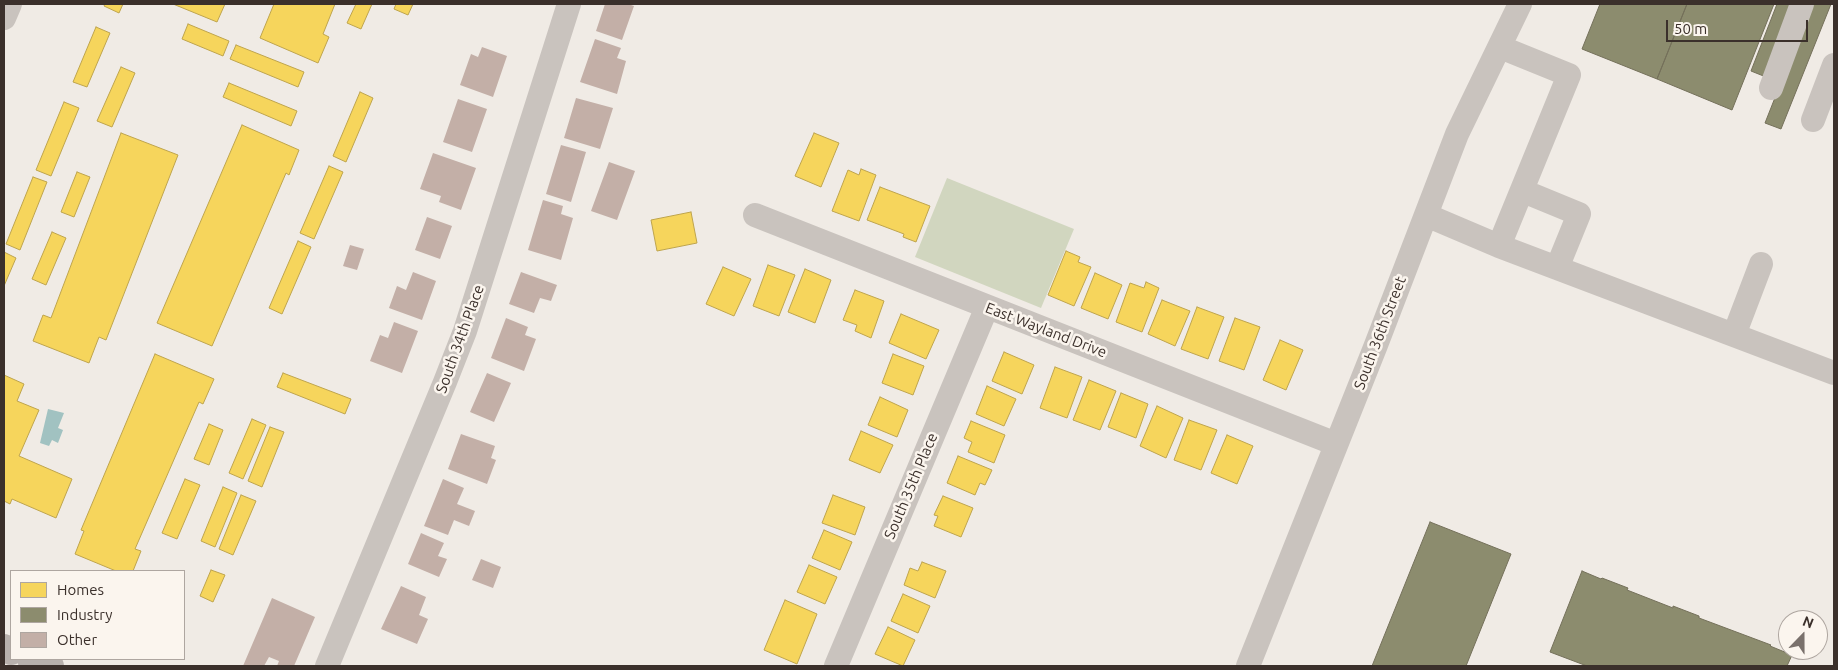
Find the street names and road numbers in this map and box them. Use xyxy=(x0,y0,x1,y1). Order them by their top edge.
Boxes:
street label: South 36th Street xyxy=(1350,274,1410,392)
street label: South 34th Place xyxy=(432,282,488,396)
street label: East Wayland Drive xyxy=(983,299,1109,361)
street label: South 35th Place xyxy=(880,430,942,542)

